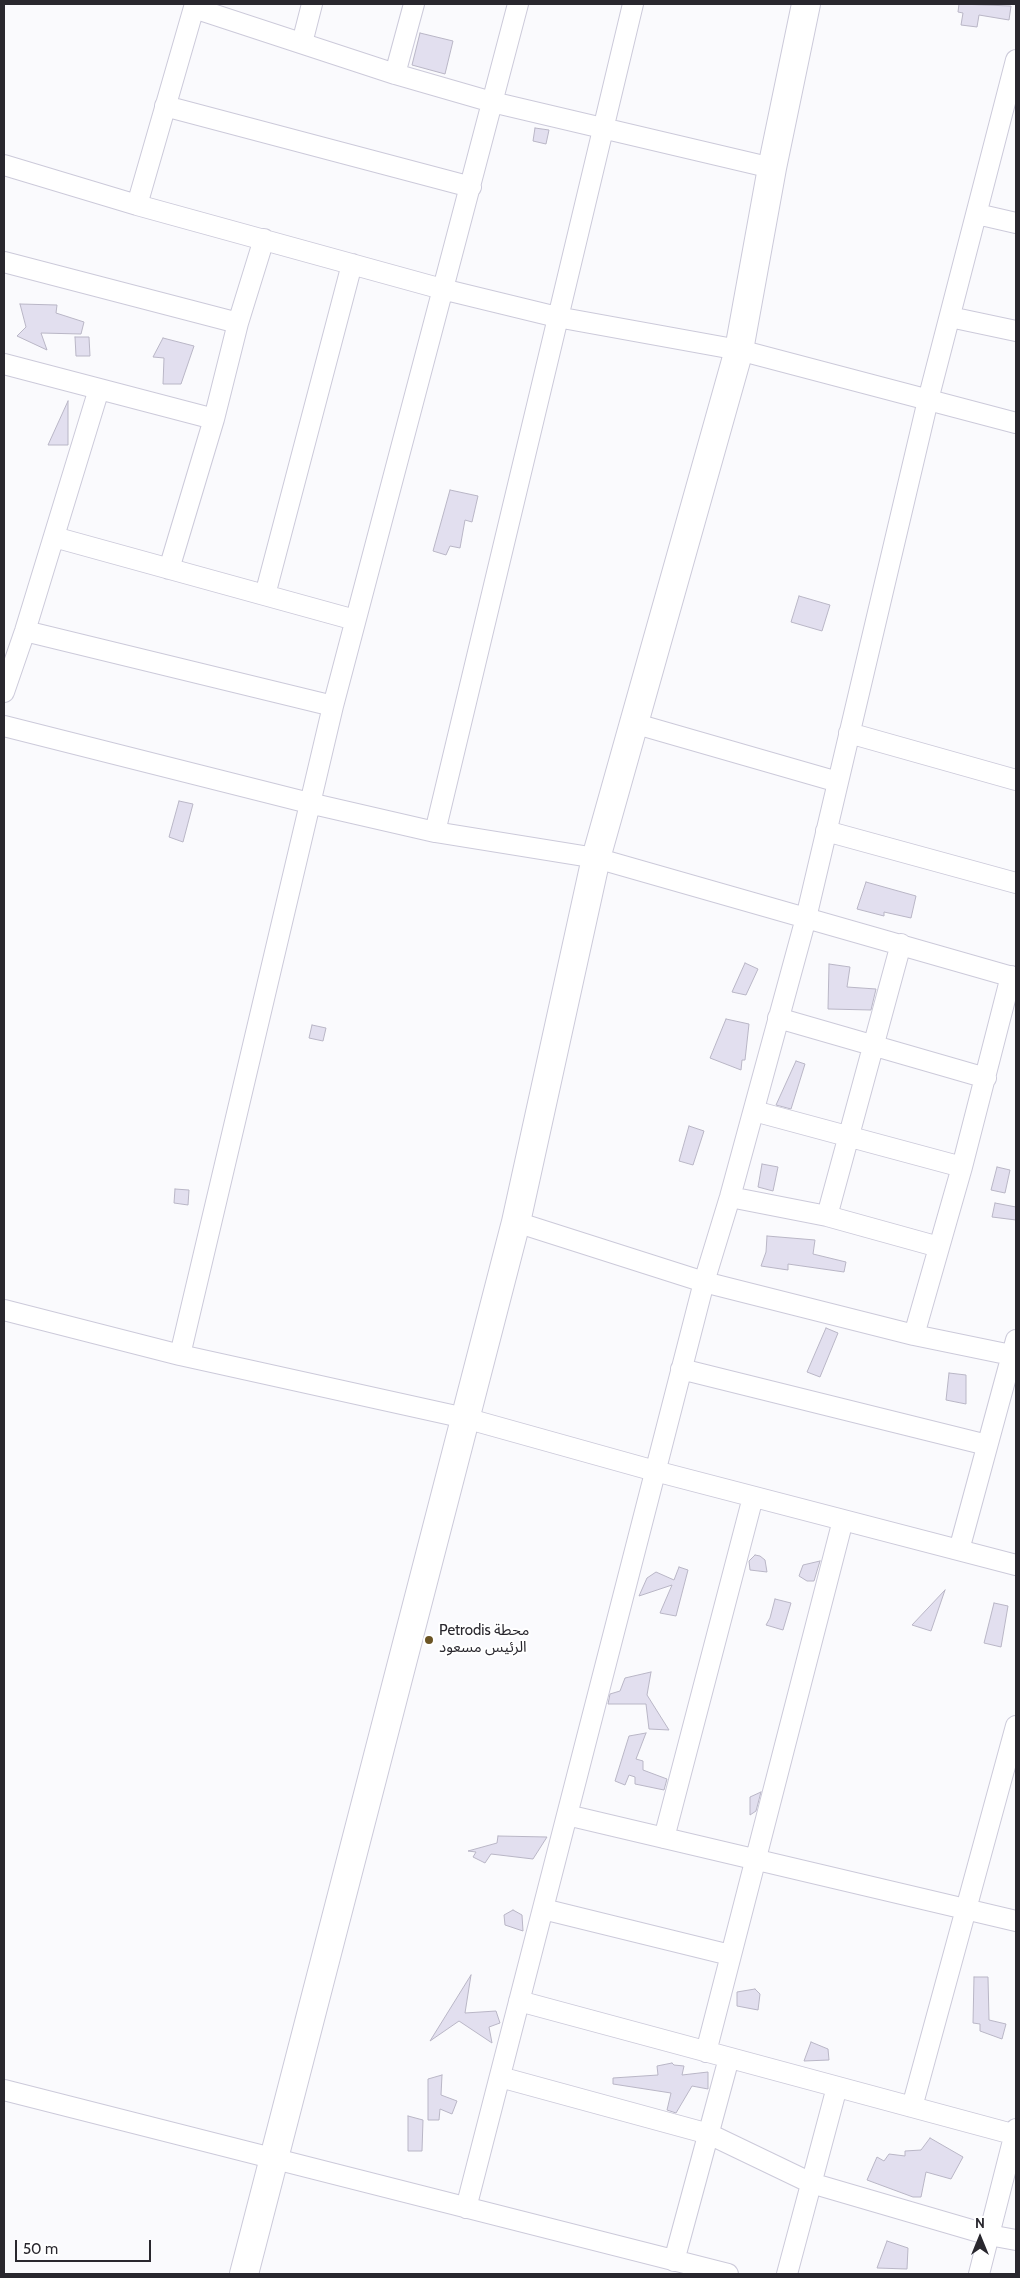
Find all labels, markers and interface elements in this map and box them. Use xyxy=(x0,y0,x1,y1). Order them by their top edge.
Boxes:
place label: Petrodis محطة الرئيس مسعود xyxy=(439,1622,529,1657)
marker: Petrodis محطة الرئيس مسعود xyxy=(423,1634,435,1646)
north arrow xyxy=(955,2213,1005,2263)
text: N xyxy=(975,2214,985,2232)
scale bar xyxy=(18,2230,154,2262)
text: 50 m xyxy=(23,2240,58,2258)

